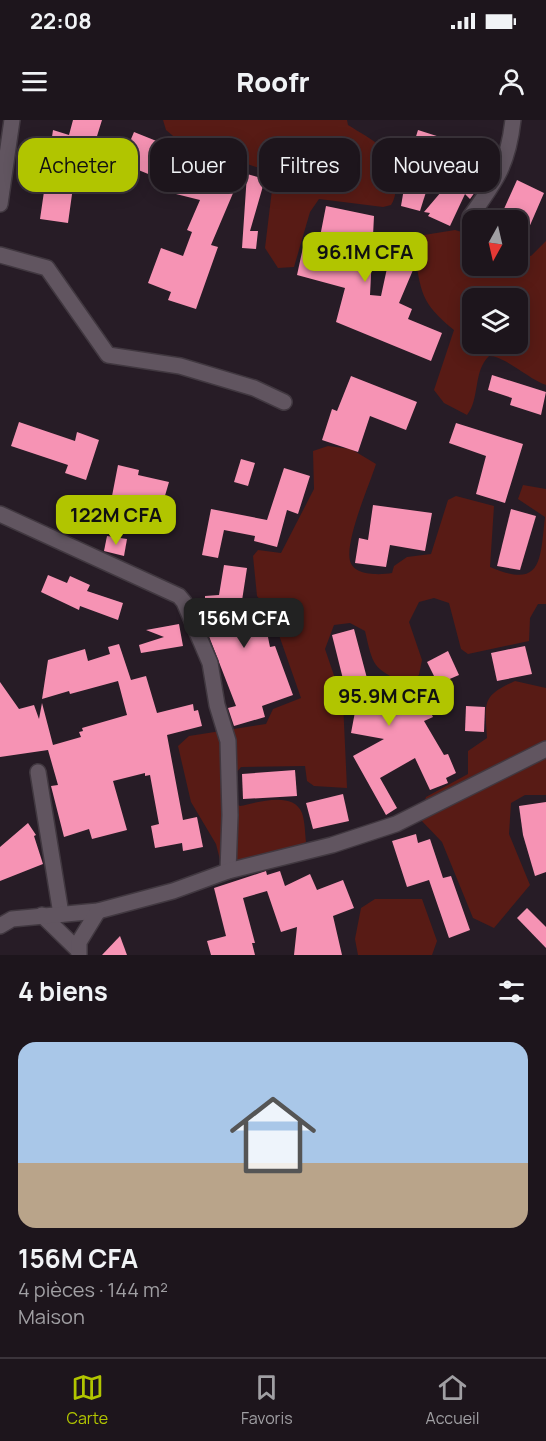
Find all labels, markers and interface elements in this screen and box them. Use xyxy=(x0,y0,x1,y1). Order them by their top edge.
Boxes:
text: 22:08 xyxy=(30,6,92,36)
text: Roofr xyxy=(236,63,310,100)
icon: menu xyxy=(18,65,51,98)
icon: person xyxy=(495,65,528,98)
chip: Acheter xyxy=(18,138,138,192)
chip: Louer xyxy=(150,138,247,192)
chip: Filtres xyxy=(259,138,360,192)
chip: Nouveau xyxy=(372,138,500,192)
north arrow xyxy=(462,210,528,276)
map controls xyxy=(462,210,528,354)
pin: 96.1M CFA xyxy=(296,232,434,283)
text: 96.1M CFA xyxy=(317,238,413,265)
button: layers xyxy=(462,288,528,354)
pin: 122M CFA xyxy=(54,495,178,546)
text: 122M CFA xyxy=(70,501,162,528)
pin: 156M CFA xyxy=(182,598,306,649)
text: 156M CFA xyxy=(198,604,290,631)
pin: 95.9M CFA xyxy=(320,676,458,727)
text: 95.9M CFA xyxy=(338,682,440,709)
text: 4 biens xyxy=(18,973,108,1009)
icon: filters xyxy=(495,975,528,1008)
icon: home xyxy=(219,1081,327,1189)
text: 156M CFA xyxy=(18,1240,138,1276)
text: 4 pièces · 144 m² xyxy=(18,1276,168,1303)
text: Maison xyxy=(18,1303,85,1330)
tab: Carte xyxy=(67,1371,108,1429)
tab: Favoris xyxy=(241,1371,293,1429)
tab: Accueil xyxy=(426,1371,479,1429)

